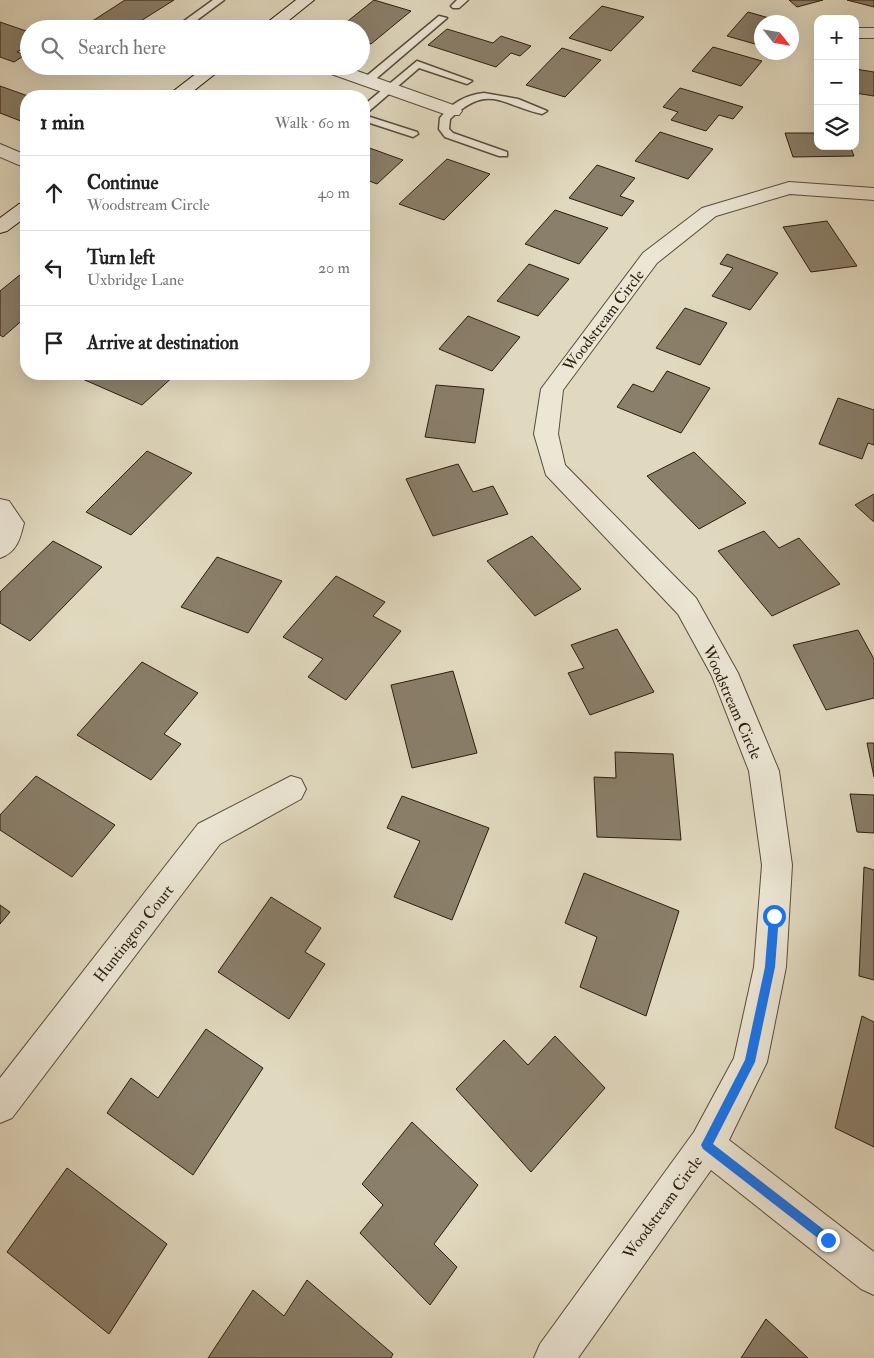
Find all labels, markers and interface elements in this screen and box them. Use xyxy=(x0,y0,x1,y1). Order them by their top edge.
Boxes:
north arrow xyxy=(754,15,799,60)
map controls xyxy=(814,15,859,150)
button: + xyxy=(814,15,859,60)
search box xyxy=(20,20,370,75)
icon: search xyxy=(38,34,66,62)
text: Search here xyxy=(78,36,166,60)
button: − xyxy=(814,60,859,105)
button: layers xyxy=(814,105,859,150)
text: 1 min xyxy=(40,109,85,136)
text: Walk · 60 m xyxy=(275,113,350,133)
text: Continue xyxy=(87,171,158,195)
icon: ahead xyxy=(40,179,68,207)
text: 40 m xyxy=(317,183,350,203)
text: Woodstream Circle xyxy=(87,195,210,215)
text: Turn left xyxy=(87,246,155,270)
icon: left xyxy=(40,254,68,282)
text: 20 m xyxy=(318,258,350,278)
street label: Woodstream Circle xyxy=(558,265,649,376)
text: Uxbridge Lane xyxy=(87,270,184,290)
icon: arrive xyxy=(40,329,68,357)
text: Arrive at destination xyxy=(87,331,239,355)
street label: Woodstream Circle xyxy=(698,641,766,763)
street label: Huntington Court xyxy=(89,881,178,986)
route start xyxy=(763,905,786,928)
street label: Woodstream Circle xyxy=(618,1152,707,1264)
route end xyxy=(817,1229,840,1252)

